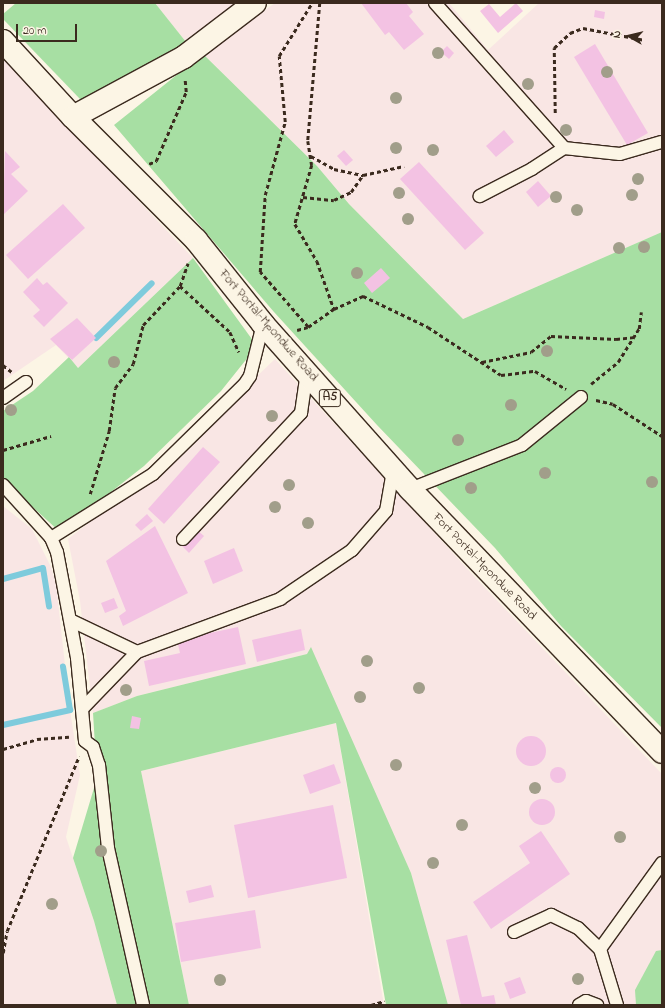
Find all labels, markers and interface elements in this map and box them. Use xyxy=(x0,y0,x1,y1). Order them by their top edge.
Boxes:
scale bar xyxy=(18,16,79,42)
north arrow xyxy=(609,16,649,56)
text: 20 m xyxy=(23,22,46,40)
text: N xyxy=(609,30,626,39)
street label: Fort Portal-Mpondwe Road xyxy=(215,267,321,385)
road number: A5 xyxy=(318,388,342,408)
street label: Fort Portal-Mpondwe Road xyxy=(429,510,539,624)

